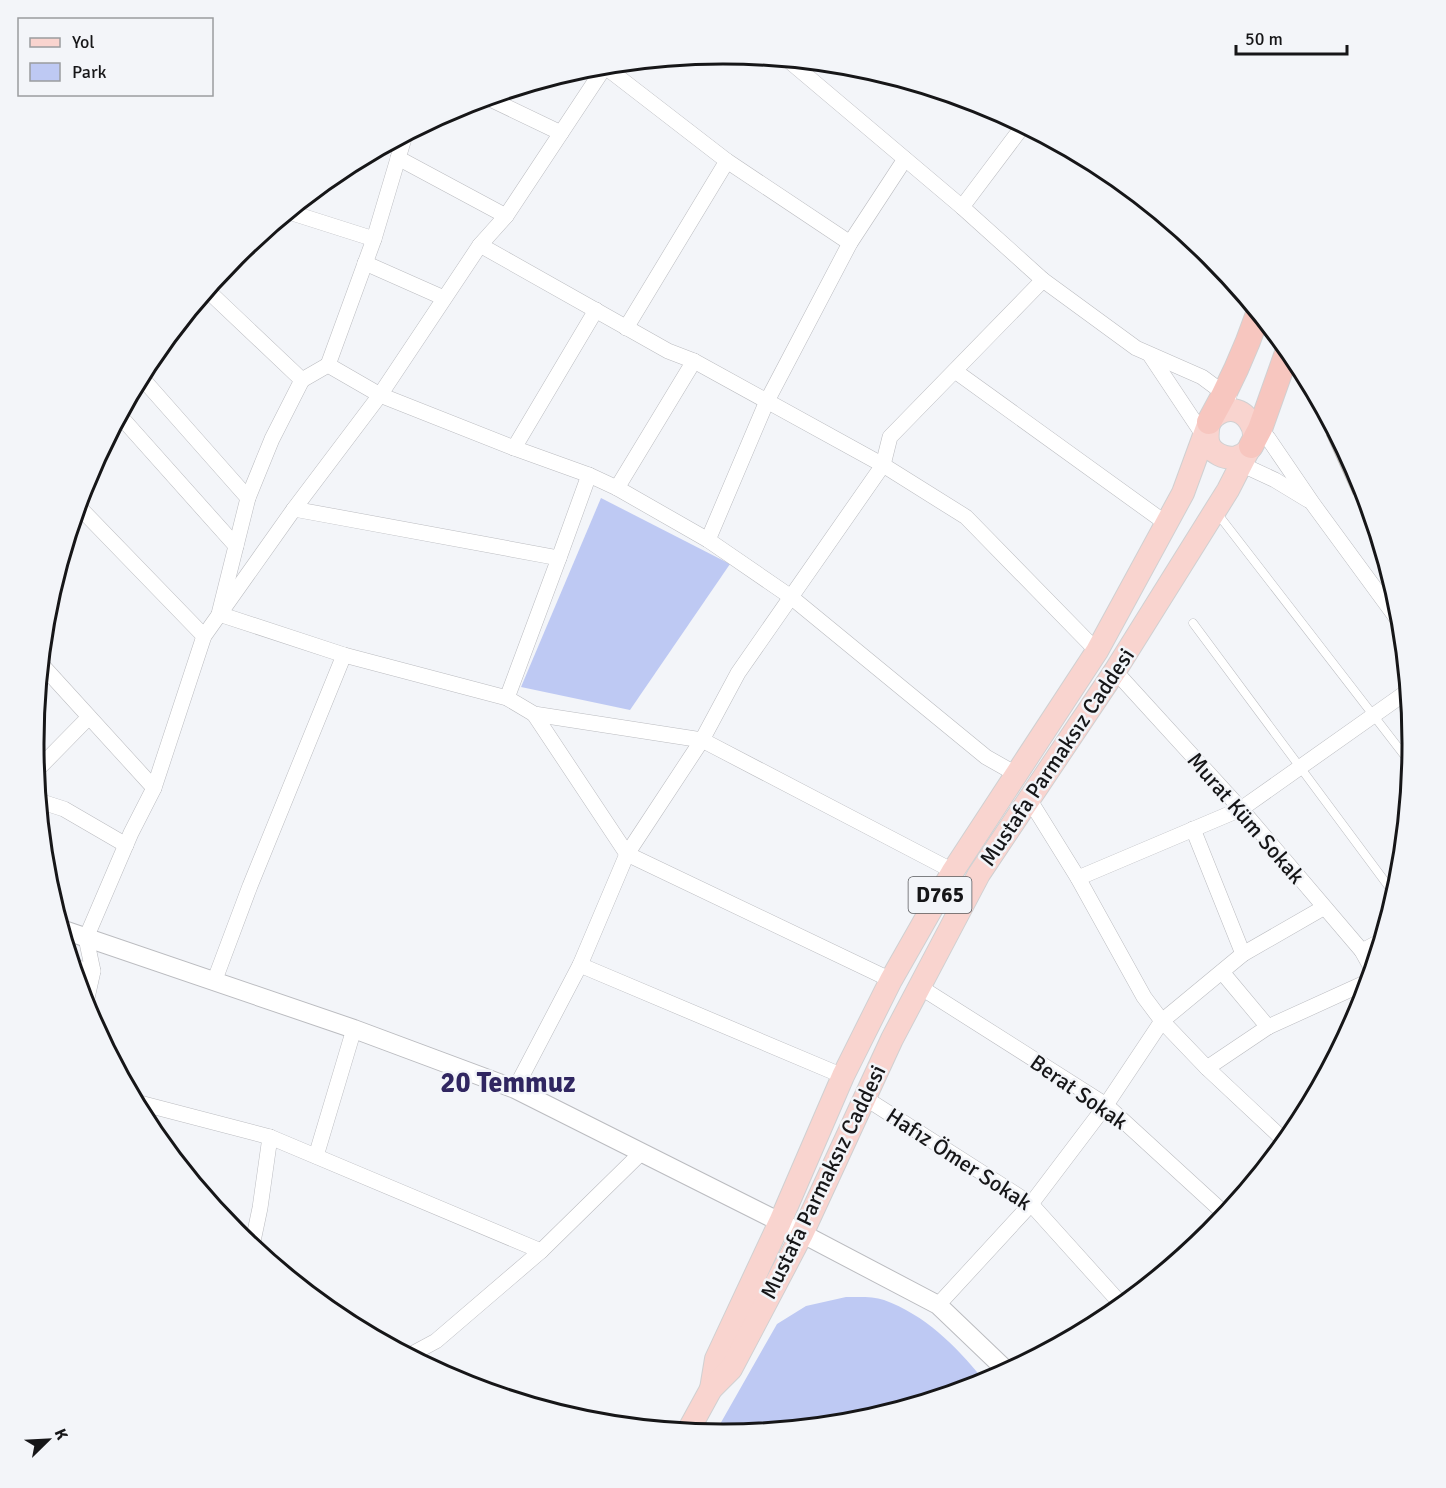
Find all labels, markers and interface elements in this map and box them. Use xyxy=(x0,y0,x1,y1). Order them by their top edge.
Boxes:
legend xyxy=(18,18,213,96)
scale bar xyxy=(1236,18,1347,56)
text: 50 m xyxy=(1245,28,1283,50)
text: Yol xyxy=(72,31,95,53)
text: Park xyxy=(72,61,107,83)
street label: Mustafa Parmaksız Caddesi xyxy=(974,643,1140,871)
street label: Murat Küm Sokak xyxy=(1182,747,1310,889)
road number: D765 xyxy=(908,877,972,913)
street label: Berat Sokak xyxy=(1025,1049,1133,1135)
street label: Mustafa Parmaksız Caddesi xyxy=(755,1061,891,1303)
district label: 20 Temmuz xyxy=(440,1066,576,1100)
street label: Hafız Ömer Sokak xyxy=(881,1102,1037,1216)
north arrow xyxy=(18,1410,78,1470)
text: K xyxy=(50,1426,72,1443)

